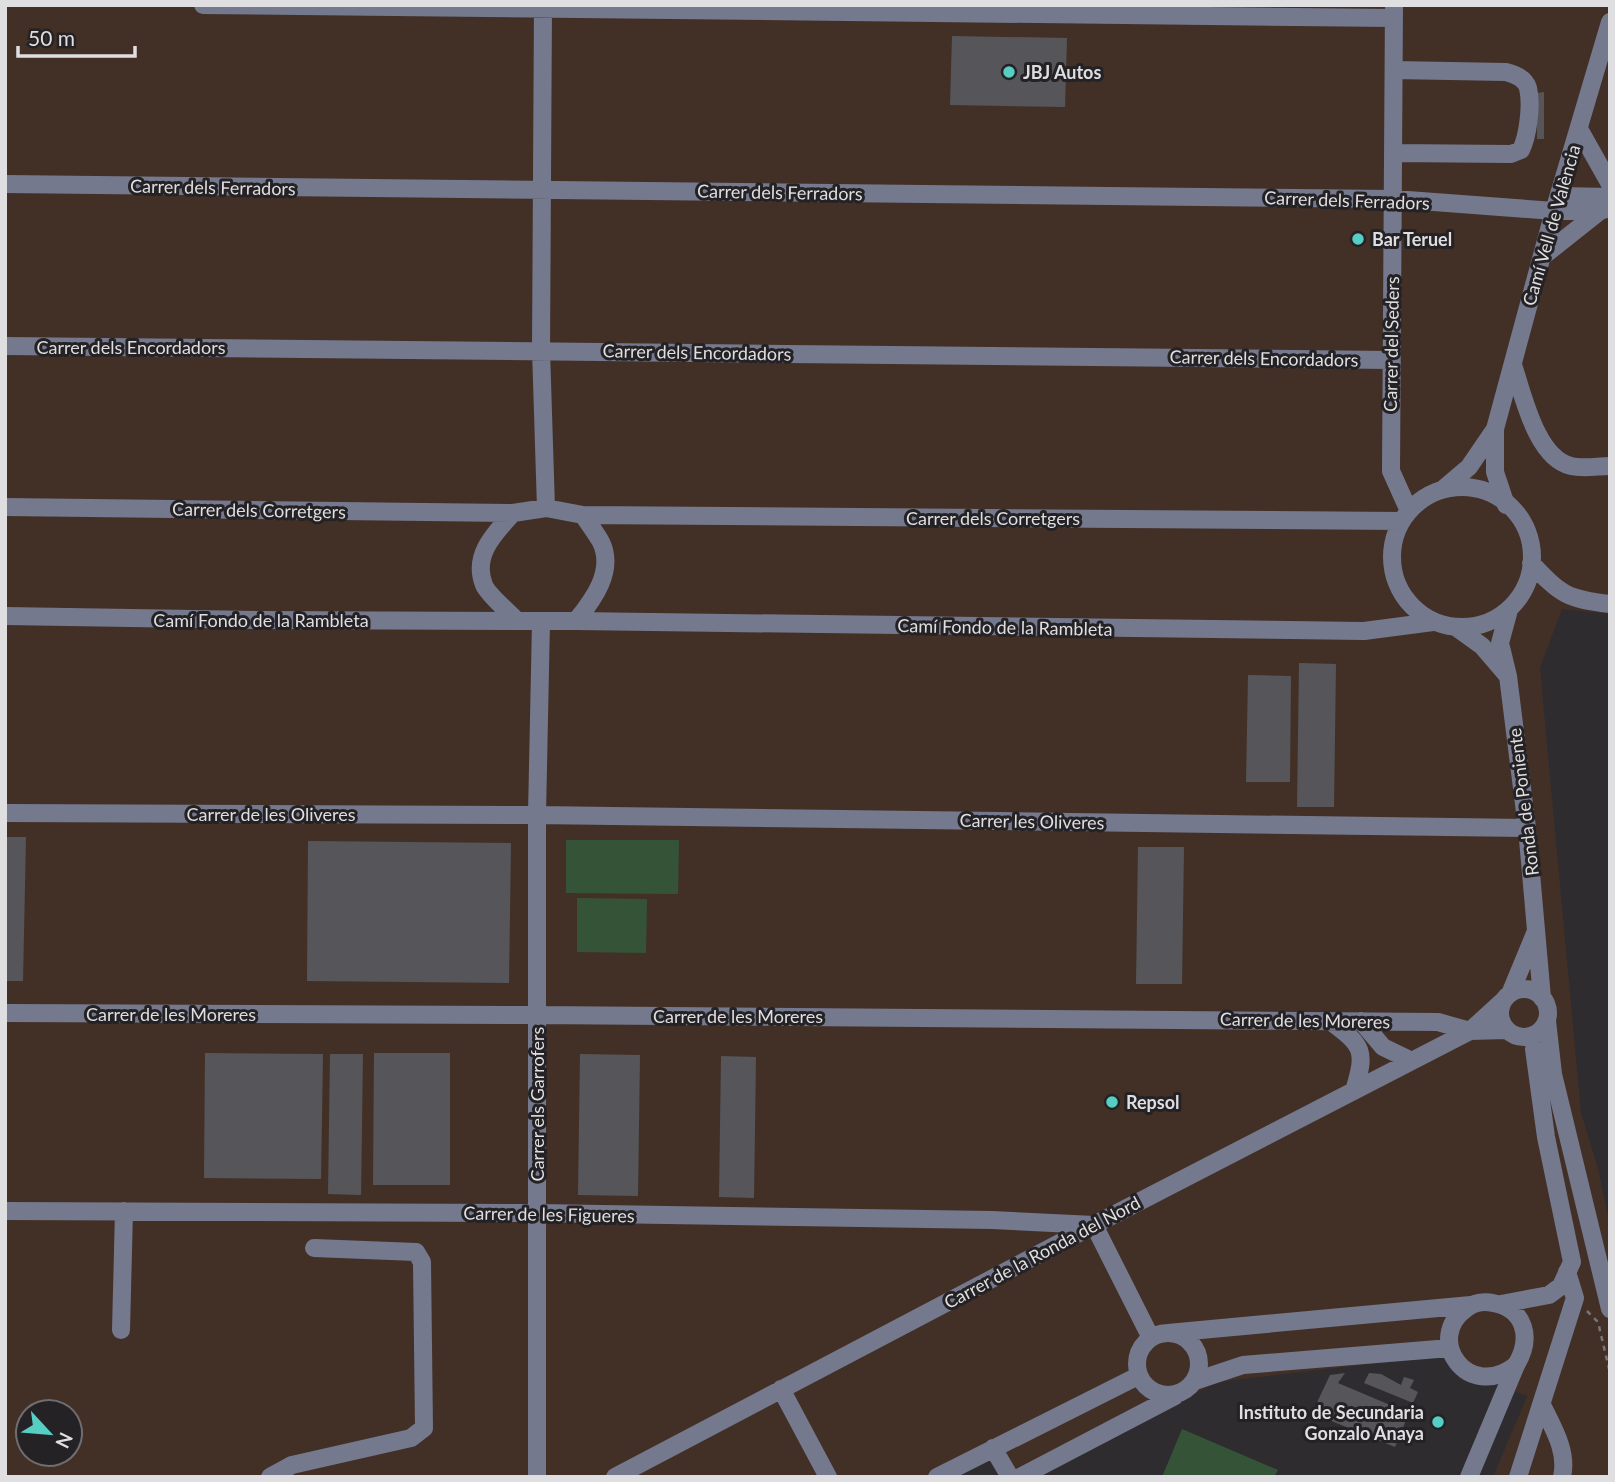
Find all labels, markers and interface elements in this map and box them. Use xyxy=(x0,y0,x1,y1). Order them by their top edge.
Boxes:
scale bar xyxy=(18,14,135,58)
text: 50 m xyxy=(28,25,75,50)
place label: JBJ Autos xyxy=(1023,61,1101,83)
marker: JBJ Autos xyxy=(1001,64,1017,80)
street label: Camí Vell de València xyxy=(1517,142,1585,308)
street label: Carrer dels Ferradors xyxy=(130,175,296,199)
street label: Carrer dels Ferradors xyxy=(697,180,863,204)
street label: Carrer dels Ferradors xyxy=(1264,186,1430,214)
place label: Bar Teruel xyxy=(1372,228,1452,250)
marker: Bar Teruel xyxy=(1350,231,1366,247)
street label: Carrer del Seders xyxy=(1379,276,1403,412)
street label: Carrer dels Encordadors xyxy=(37,336,226,358)
street label: Carrer dels Encordadors xyxy=(602,339,792,365)
street label: Carrer dels Encordadors xyxy=(1169,345,1359,371)
street label: Carrer dels Corretgers xyxy=(172,497,346,523)
street label: Carrer dels Corretgers xyxy=(906,507,1080,529)
street label: Camí Fondo de la Rambleta xyxy=(153,609,369,631)
street label: Camí Fondo de la Rambleta xyxy=(897,614,1113,640)
street label: Ronda de Poniente xyxy=(1503,727,1543,877)
street label: Carrer de les Oliveres xyxy=(186,803,356,825)
street label: Carrer les Oliveres xyxy=(959,809,1105,833)
street label: Carrer de les Moreres xyxy=(86,1003,256,1025)
street label: Carrer de les Moreres xyxy=(653,1005,823,1027)
street label: Carrer de les Moreres xyxy=(1220,1008,1390,1032)
street label: Carrer els Garrofers xyxy=(526,1026,548,1181)
place label: Repsol xyxy=(1126,1091,1180,1113)
marker: Repsol xyxy=(1104,1094,1120,1110)
street label: Carrer de la Ronda del Nord xyxy=(940,1191,1144,1313)
street label: Carrer de les Figueres xyxy=(463,1202,635,1226)
north arrow xyxy=(14,1398,84,1468)
place label: Instituto de Secundaria Gonzalo Anaya xyxy=(1239,1401,1424,1444)
marker: Instituto de Secundaria Gonzalo Anaya xyxy=(1430,1414,1446,1430)
text: N xyxy=(51,1429,78,1452)

